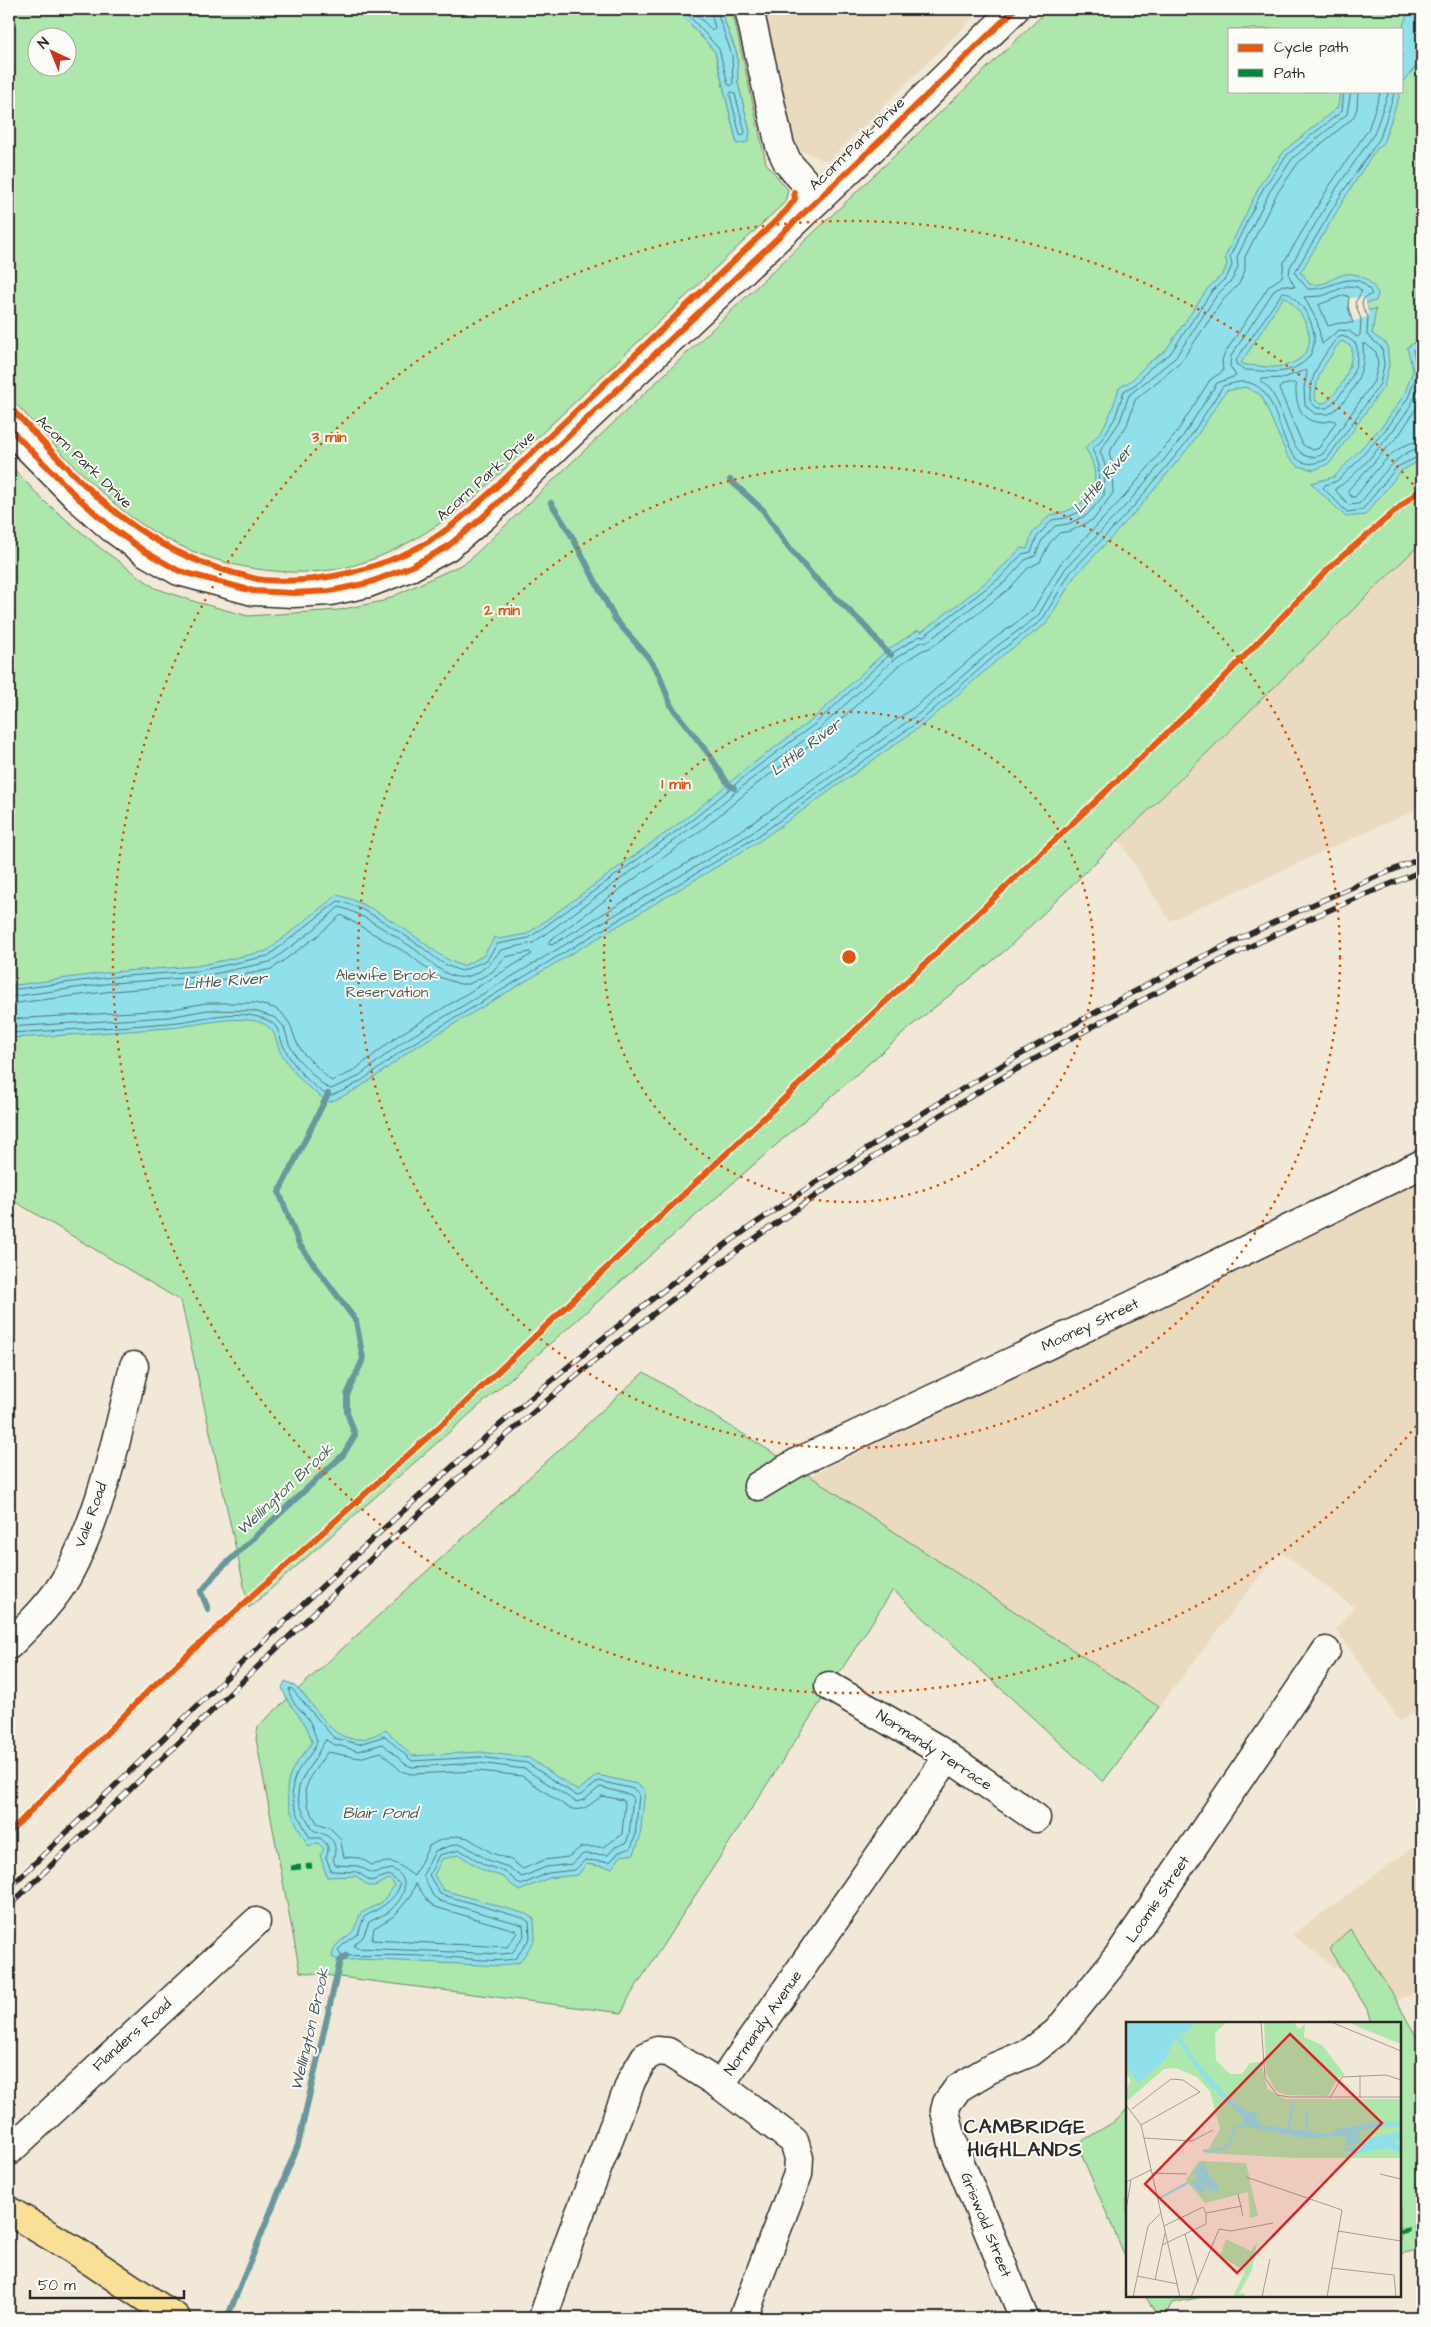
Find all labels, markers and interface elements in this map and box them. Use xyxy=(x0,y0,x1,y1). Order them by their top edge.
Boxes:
north arrow xyxy=(28,28,78,78)
legend xyxy=(1228,28,1404,92)
text: N xyxy=(34,33,54,54)
text: Cycle path xyxy=(1274,37,1349,59)
text: Path xyxy=(1274,63,1305,84)
street label: Acorn Park Drive xyxy=(804,93,910,195)
street label: Acorn Park Drive xyxy=(31,411,137,513)
street label: Acorn Park Drive xyxy=(432,426,540,526)
text: 3 min xyxy=(310,427,347,448)
water label: Little River xyxy=(1068,438,1140,518)
text: 2 min xyxy=(483,600,521,621)
water label: Little River xyxy=(766,712,848,781)
text: 1 min xyxy=(661,774,691,795)
centre of rings xyxy=(840,948,858,966)
park label: Alewife Brook Reservation xyxy=(336,965,438,1003)
water label: Little River xyxy=(183,967,270,995)
street label: Mooney Street xyxy=(1038,1293,1143,1358)
water label: Wellington Brook xyxy=(232,1437,340,1541)
street label: Vale Road xyxy=(70,1479,113,1551)
street label: Normandy Terrace xyxy=(871,1705,996,1796)
water label: Blair Pond xyxy=(342,1802,420,1824)
street label: Loomis Street xyxy=(1121,1851,1195,1947)
water label: Wellington Brook xyxy=(285,1964,336,2093)
street label: Normandy Avenue xyxy=(719,1966,808,2080)
street label: Flanders Road xyxy=(88,1994,176,2076)
inset map xyxy=(1126,2022,1401,2297)
district label: CAMBRIDGE HIGHLANDS xyxy=(964,2113,1086,2164)
street label: Griswold Street xyxy=(955,2169,1017,2281)
scale bar xyxy=(30,2267,184,2299)
text: 50 m xyxy=(38,2275,76,2296)

